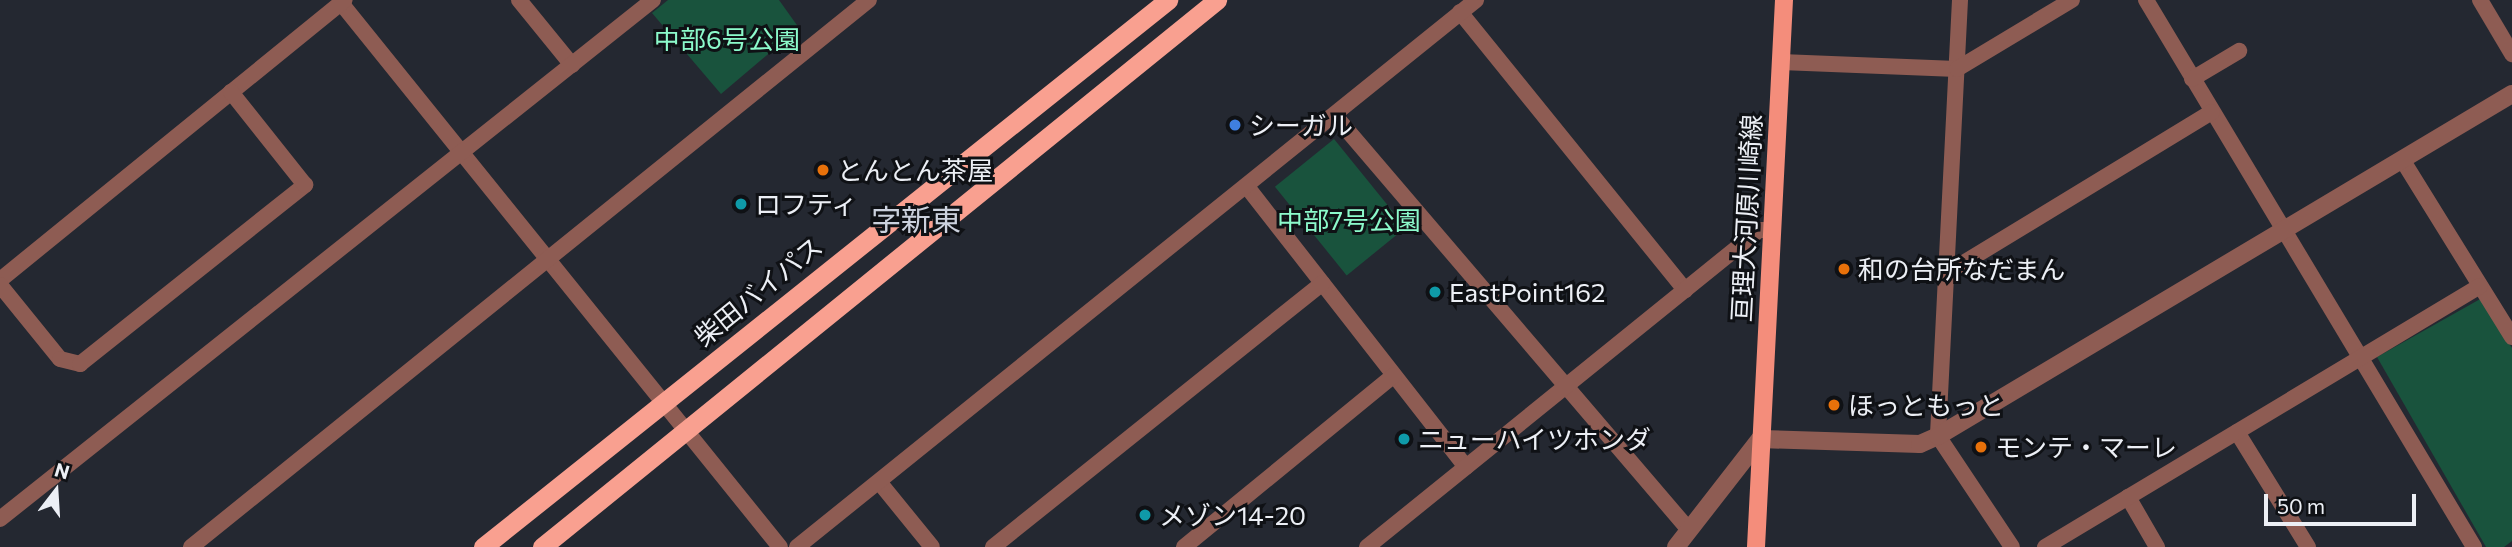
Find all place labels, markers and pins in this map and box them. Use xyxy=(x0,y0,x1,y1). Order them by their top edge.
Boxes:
place label: シーガル xyxy=(1249,109,1353,141)
marker: シーガル xyxy=(1227,117,1243,133)
place label: とんとん茶屋 xyxy=(837,154,993,186)
marker: とんとん茶屋 xyxy=(815,162,831,178)
place label: ロフティ xyxy=(755,188,859,220)
marker: ロフティ xyxy=(733,196,749,212)
place label: 和の台所なだまん xyxy=(1858,253,2066,285)
marker: 和の台所なだまん xyxy=(1836,261,1852,277)
place label: EastPoint162 xyxy=(1449,276,1605,308)
marker: EastPoint162 xyxy=(1427,284,1443,300)
place label: ほっともっと xyxy=(1848,389,2004,421)
marker: ほっともっと xyxy=(1826,397,1842,413)
place label: ニューハイツホンダ xyxy=(1418,423,1652,455)
marker: ニューハイツホンダ xyxy=(1396,431,1412,447)
place label: モンテ・マーレ xyxy=(1995,431,2177,463)
marker: モンテ・マーレ xyxy=(1973,439,1989,455)
place label: メゾン14-20 xyxy=(1159,499,1306,531)
marker: メゾン14-20 xyxy=(1137,507,1153,523)

